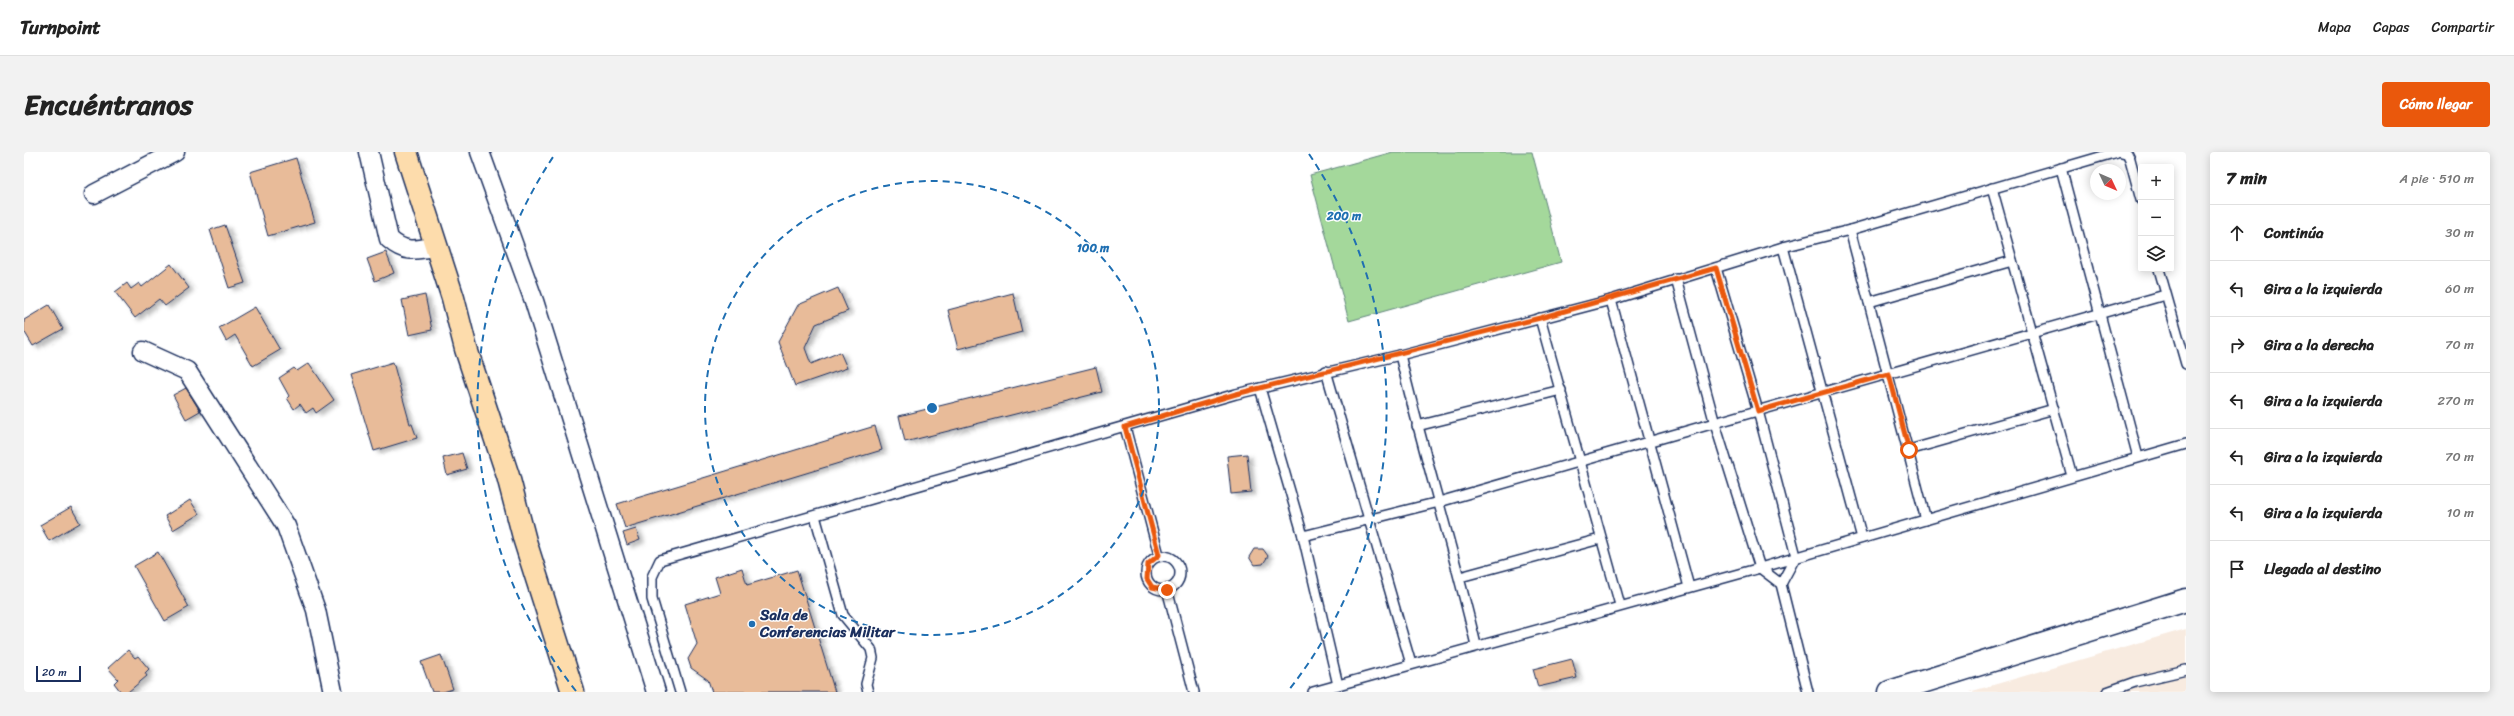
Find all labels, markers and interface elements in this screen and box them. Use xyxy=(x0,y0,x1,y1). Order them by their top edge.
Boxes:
text: Turnpoint xyxy=(20,11,101,44)
text: Mapa xyxy=(2318,15,2351,40)
text: Capas xyxy=(2373,15,2410,40)
text: Compartir xyxy=(2432,15,2494,40)
text: Encuéntranos xyxy=(24,80,193,129)
button: Cómo llegar xyxy=(2382,82,2490,127)
text: 7 min xyxy=(2226,163,2267,193)
north arrow xyxy=(2090,164,2126,200)
map controls xyxy=(2138,164,2174,272)
button: + xyxy=(2138,164,2174,200)
text: A pie · 510 m xyxy=(2400,167,2474,190)
button: − xyxy=(2138,200,2174,236)
text: 200 m xyxy=(1326,205,1362,227)
text: Continúa xyxy=(2264,220,2323,246)
text: 30 m xyxy=(2445,221,2474,244)
icon: ahead xyxy=(2226,222,2248,244)
button: layers xyxy=(2138,236,2174,272)
text: 100 m xyxy=(1077,237,1110,259)
text: Gira a la izquierda xyxy=(2264,276,2382,302)
text: 60 m xyxy=(2445,277,2474,300)
icon: left xyxy=(2226,278,2248,300)
text: Gira a la derecha xyxy=(2264,332,2374,358)
text: 70 m xyxy=(2445,333,2474,356)
icon: right xyxy=(2226,334,2248,356)
text: Gira a la izquierda xyxy=(2264,388,2382,414)
text: 270 m xyxy=(2437,389,2474,412)
icon: left xyxy=(2226,390,2248,412)
centre of rings xyxy=(925,401,939,415)
route start xyxy=(1900,441,1918,459)
text: Gira a la izquierda xyxy=(2264,444,2382,470)
text: 70 m xyxy=(2445,445,2474,468)
icon: left xyxy=(2226,446,2248,468)
text: Gira a la izquierda xyxy=(2264,500,2382,526)
text: 10 m xyxy=(2447,501,2474,524)
icon: left xyxy=(2226,502,2248,524)
text: Llegada al destino xyxy=(2264,556,2381,582)
icon: arrive xyxy=(2226,558,2248,580)
route end xyxy=(1158,581,1176,599)
place label: Sala de Conferencias Militar xyxy=(759,602,897,645)
marker: Sala de Conferencias Militar xyxy=(747,619,757,629)
text: 20 m xyxy=(42,663,67,682)
scale bar xyxy=(36,664,81,683)

